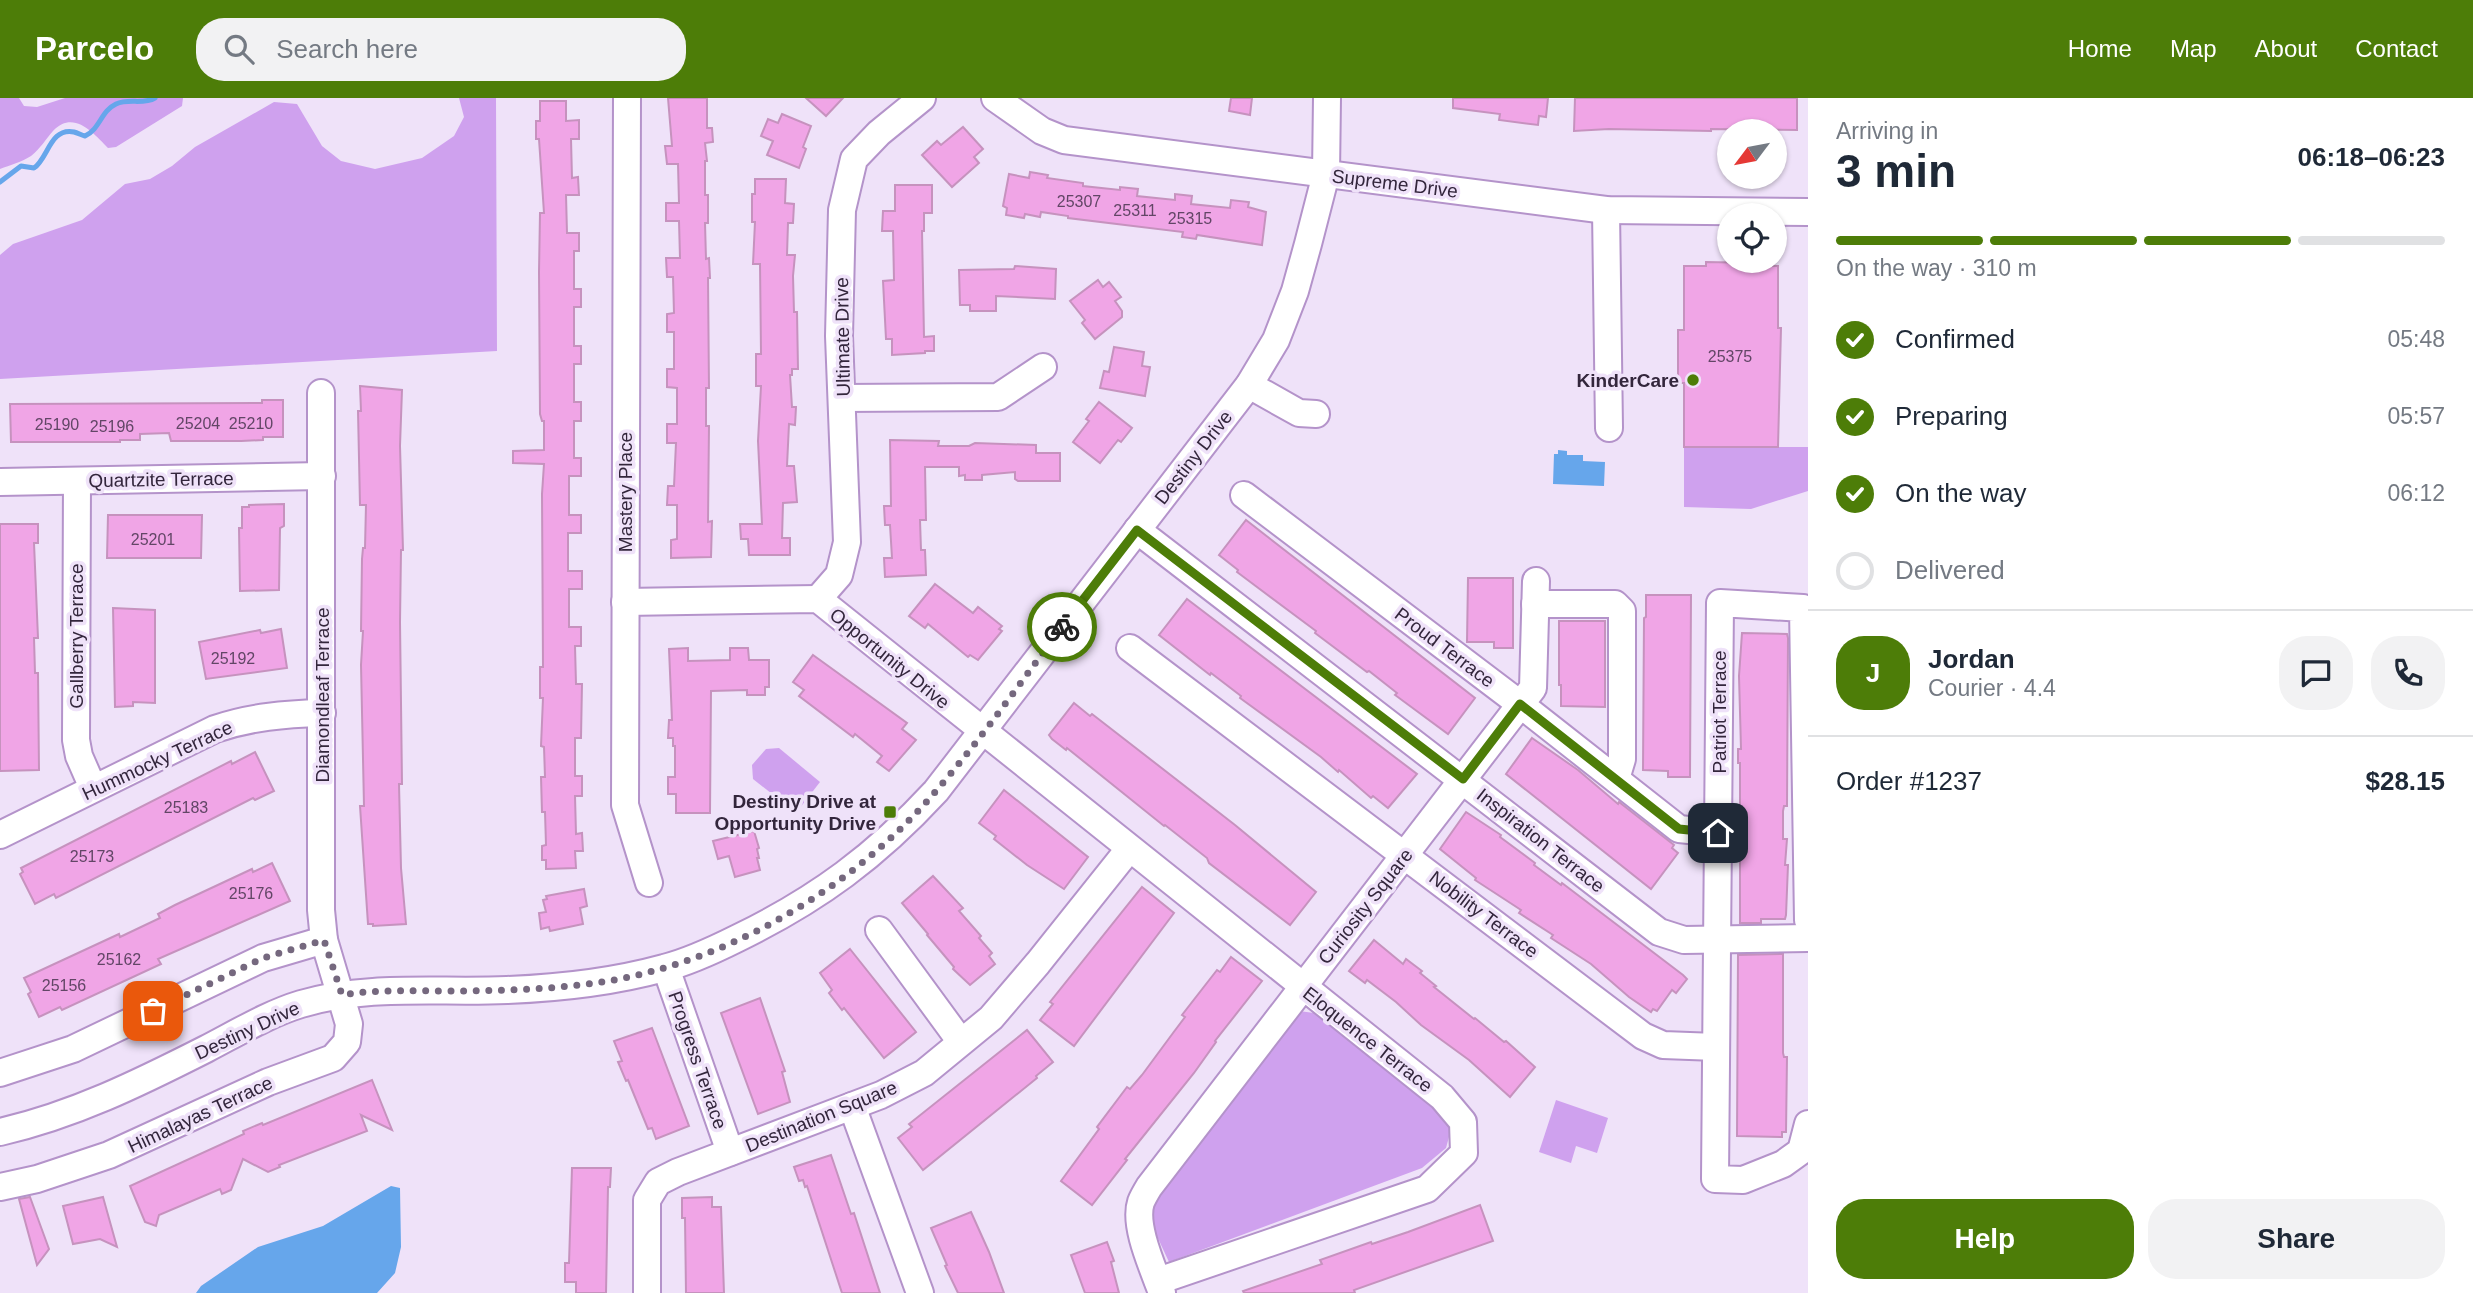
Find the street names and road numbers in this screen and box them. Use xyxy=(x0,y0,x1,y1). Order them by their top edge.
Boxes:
street label: Supreme Drive xyxy=(1331,165,1459,202)
street label: Ultimate Drive xyxy=(831,277,854,397)
street label: Destiny Drive xyxy=(1150,406,1236,508)
street label: Mastery Place xyxy=(615,432,636,552)
street label: Quartzite Terrace xyxy=(88,468,234,491)
street label: Gallberry Terrace xyxy=(66,563,87,709)
street label: Proud Terrace xyxy=(1391,603,1499,692)
street label: Opportunity Drive xyxy=(826,604,954,713)
street label: Diamondleaf Terrace xyxy=(312,608,333,782)
street label: Patriot Terrace xyxy=(1709,650,1730,774)
street label: Hummocky Terrace xyxy=(79,716,236,804)
street label: Inspiration Terrace xyxy=(1473,784,1609,897)
street label: Curiosity Square xyxy=(1314,845,1417,968)
street label: Nobility Terrace xyxy=(1425,867,1542,962)
street label: Eloquence Terrace xyxy=(1299,982,1436,1096)
street label: Progress Terrace xyxy=(664,989,731,1132)
street label: Destiny Drive xyxy=(192,997,303,1064)
street label: Himalayas Terrace xyxy=(125,1072,276,1157)
street label: Destination Square xyxy=(742,1076,900,1156)

